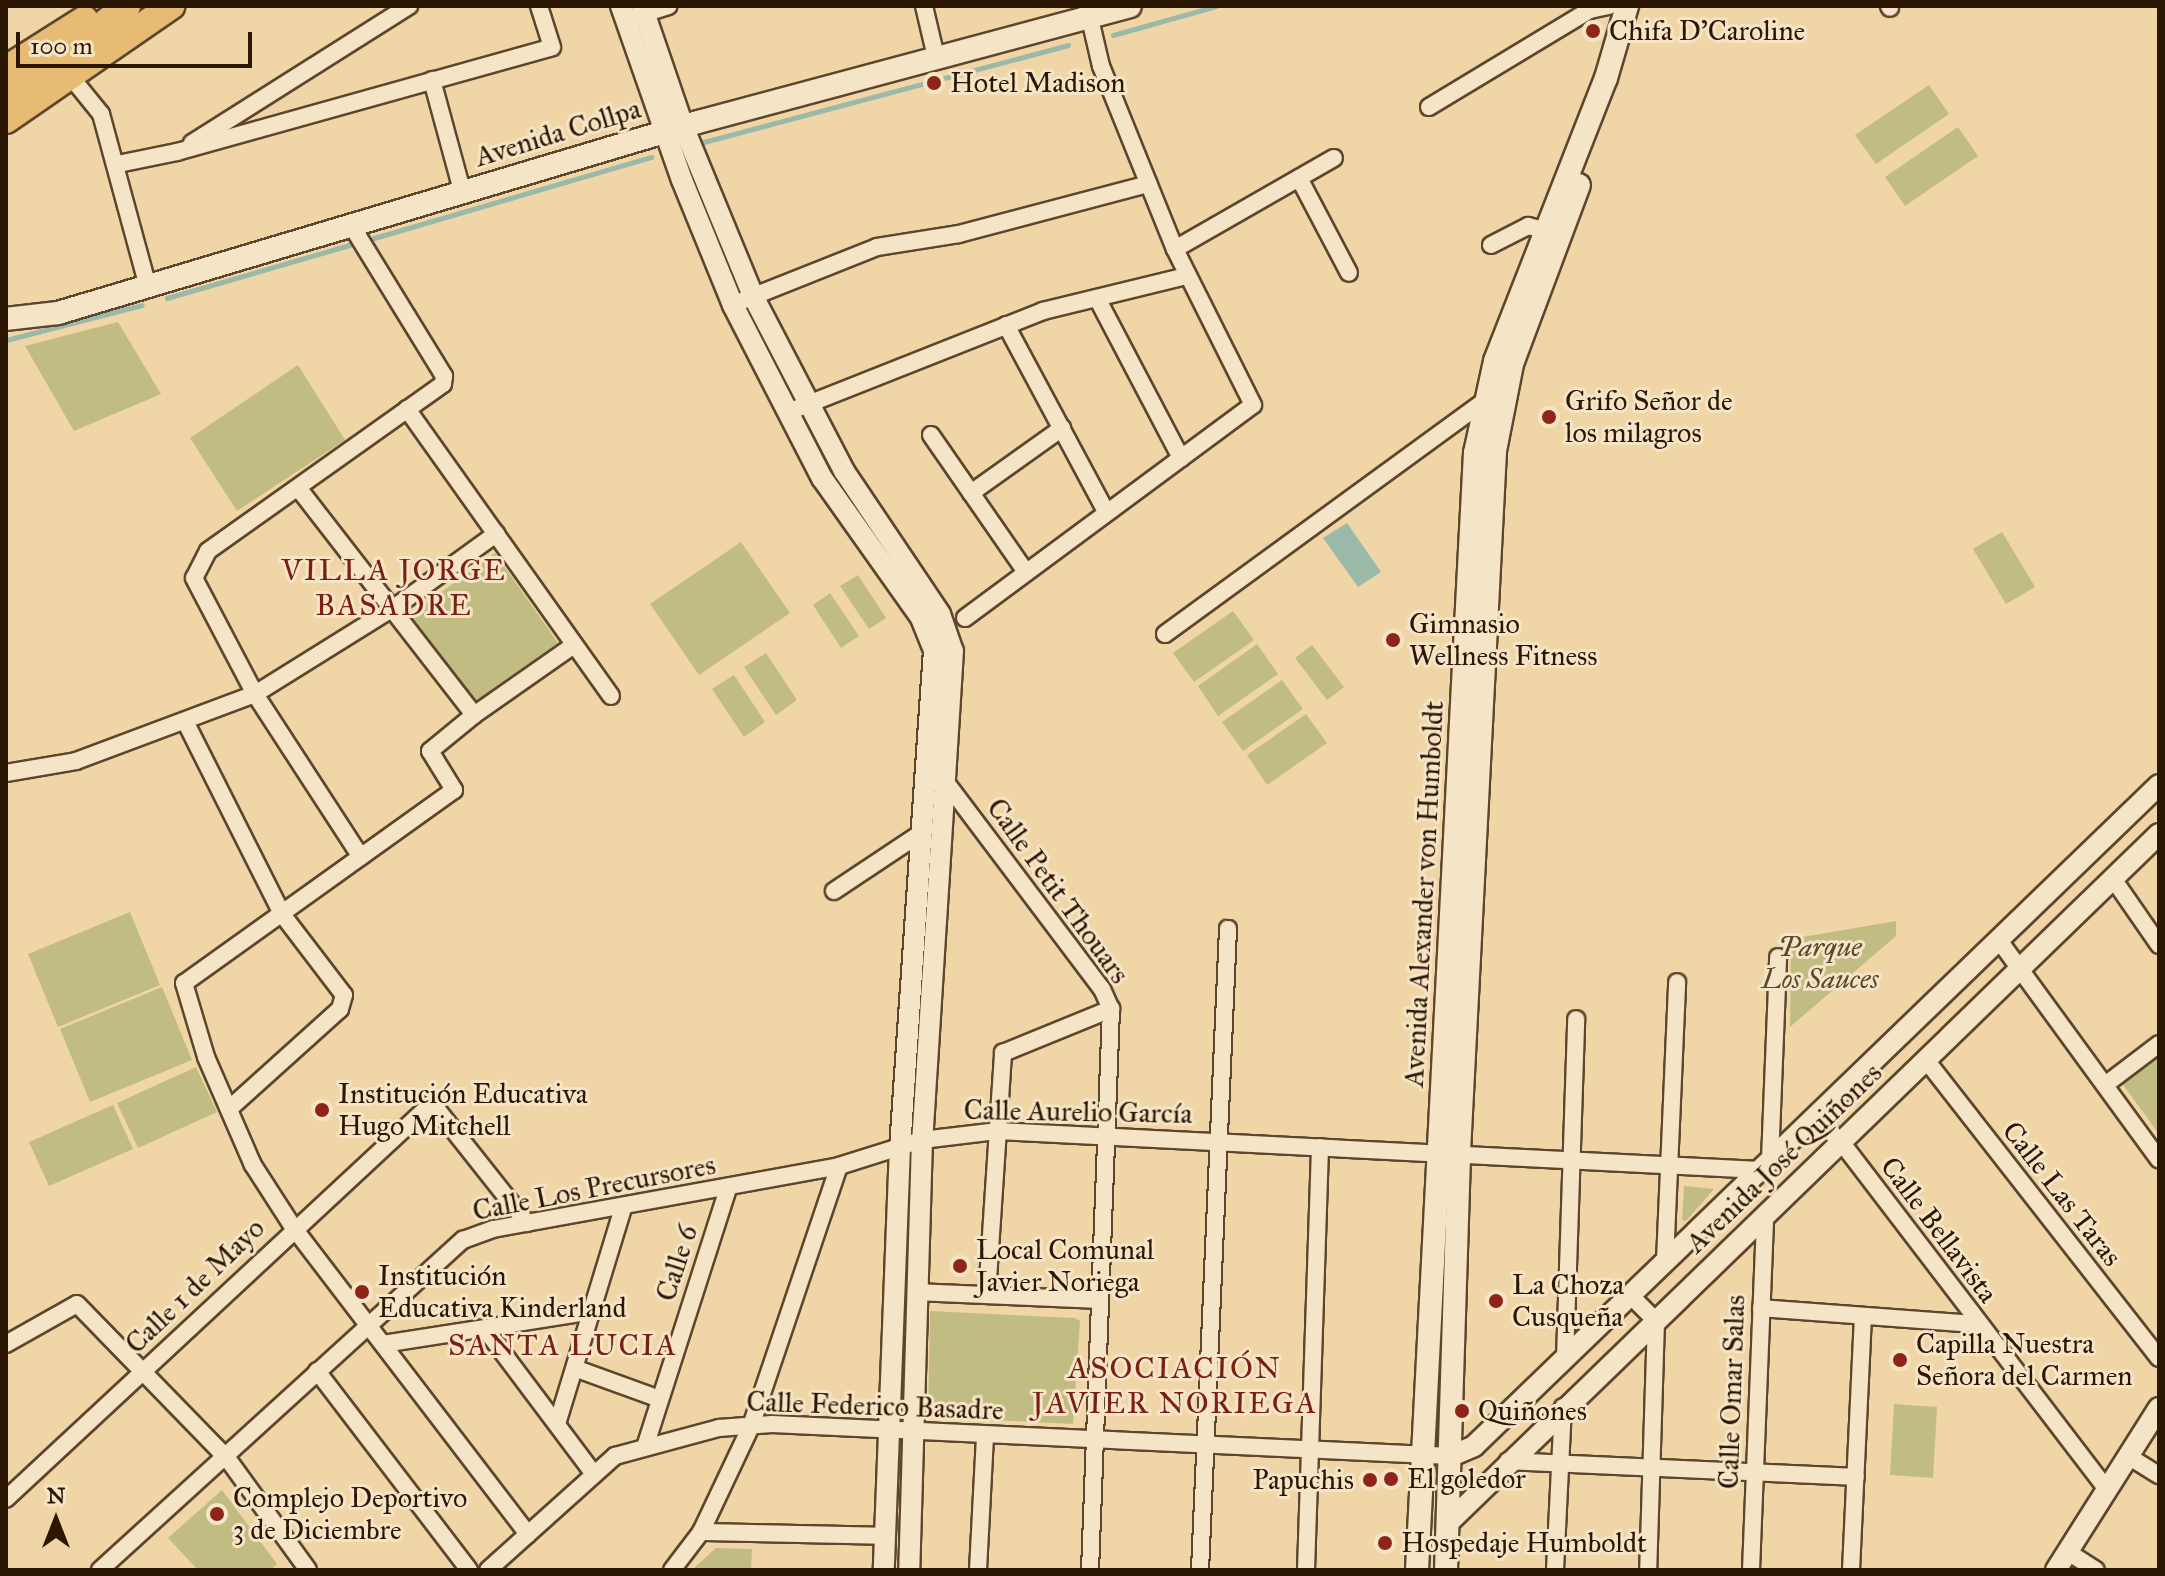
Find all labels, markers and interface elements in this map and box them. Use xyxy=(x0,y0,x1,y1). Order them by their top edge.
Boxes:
place label: Chifa D'Caroline xyxy=(1609,14,1805,48)
scale bar xyxy=(20,16,256,66)
marker: Chifa D'Caroline xyxy=(1584,22,1602,40)
text: 100 m xyxy=(30,31,93,61)
place label: Hotel Madison xyxy=(950,66,1126,100)
marker: Hotel Madison xyxy=(925,74,943,92)
street label: Avenida Collpa xyxy=(471,92,645,174)
place label: Grifo Señor de los milagros xyxy=(1565,384,1733,450)
marker: Grifo Señor de los milagros xyxy=(1540,408,1558,426)
district label: VILLA JORGE BASADRE xyxy=(281,552,507,622)
place label: Gimnasio Wellness Fitness xyxy=(1409,607,1598,673)
marker: Gimnasio Wellness Fitness xyxy=(1384,631,1402,649)
street label: Avenida Alexander von Humboldt xyxy=(1397,700,1451,1088)
street label: Calle Petit Thouars xyxy=(980,792,1136,990)
park label: Parque Los Sauces xyxy=(1761,930,1879,996)
street label: Avenida José Quiñones xyxy=(1679,1056,1889,1260)
place label: Institución Educativa Hugo Mitchell xyxy=(338,1077,588,1143)
street label: Calle Aurelio García xyxy=(963,1093,1193,1131)
marker: Institución Educativa Hugo Mitchell xyxy=(313,1101,331,1119)
street label: Calle Las Taras xyxy=(1995,1115,2129,1273)
street label: Calle Los Precursores xyxy=(470,1148,718,1228)
street label: Calle Bellavista xyxy=(1873,1151,2005,1309)
street label: Calle 1 de Mayo xyxy=(119,1211,271,1361)
street label: Calle 6 xyxy=(649,1221,705,1305)
place label: Local Comunal Javier Noriega xyxy=(976,1233,1154,1299)
marker: Local Comunal Javier Noriega xyxy=(951,1257,969,1275)
place label: Institución Educativa Kinderland xyxy=(378,1259,627,1325)
place label: La Choza Cusqueña xyxy=(1512,1268,1624,1334)
marker: Institución Educativa Kinderland xyxy=(353,1283,371,1301)
marker: La Choza Cusqueña xyxy=(1487,1292,1505,1310)
street label: Calle Omar Salas xyxy=(1712,1294,1752,1490)
district label: SANTA LUCIA xyxy=(448,1327,678,1363)
place label: Capilla Nuestra Señora del Carmen xyxy=(1916,1327,2132,1393)
district label: ASOCIACIÓN JAVIER NORIEGA xyxy=(1032,1350,1318,1420)
marker: Capilla Nuestra Señora del Carmen xyxy=(1891,1351,1909,1369)
street label: Calle Federico Basadre xyxy=(746,1385,1004,1427)
place label: Quiñones xyxy=(1478,1394,1587,1428)
marker: Quiñones xyxy=(1453,1402,1471,1420)
place label: El goledor xyxy=(1407,1462,1526,1496)
place label: Papuchis xyxy=(1252,1463,1354,1497)
marker: El goledor xyxy=(1382,1470,1400,1488)
marker: Papuchis xyxy=(1361,1471,1379,1489)
north arrow xyxy=(16,1480,96,1560)
place label: Complejo Deportivo 3 de Diciembre xyxy=(233,1481,467,1547)
text: N xyxy=(47,1482,65,1509)
marker: Complejo Deportivo 3 de Diciembre xyxy=(208,1505,226,1523)
place label: Hospedaje Humboldt xyxy=(1401,1526,1647,1560)
marker: Hospedaje Humboldt xyxy=(1376,1534,1394,1552)

